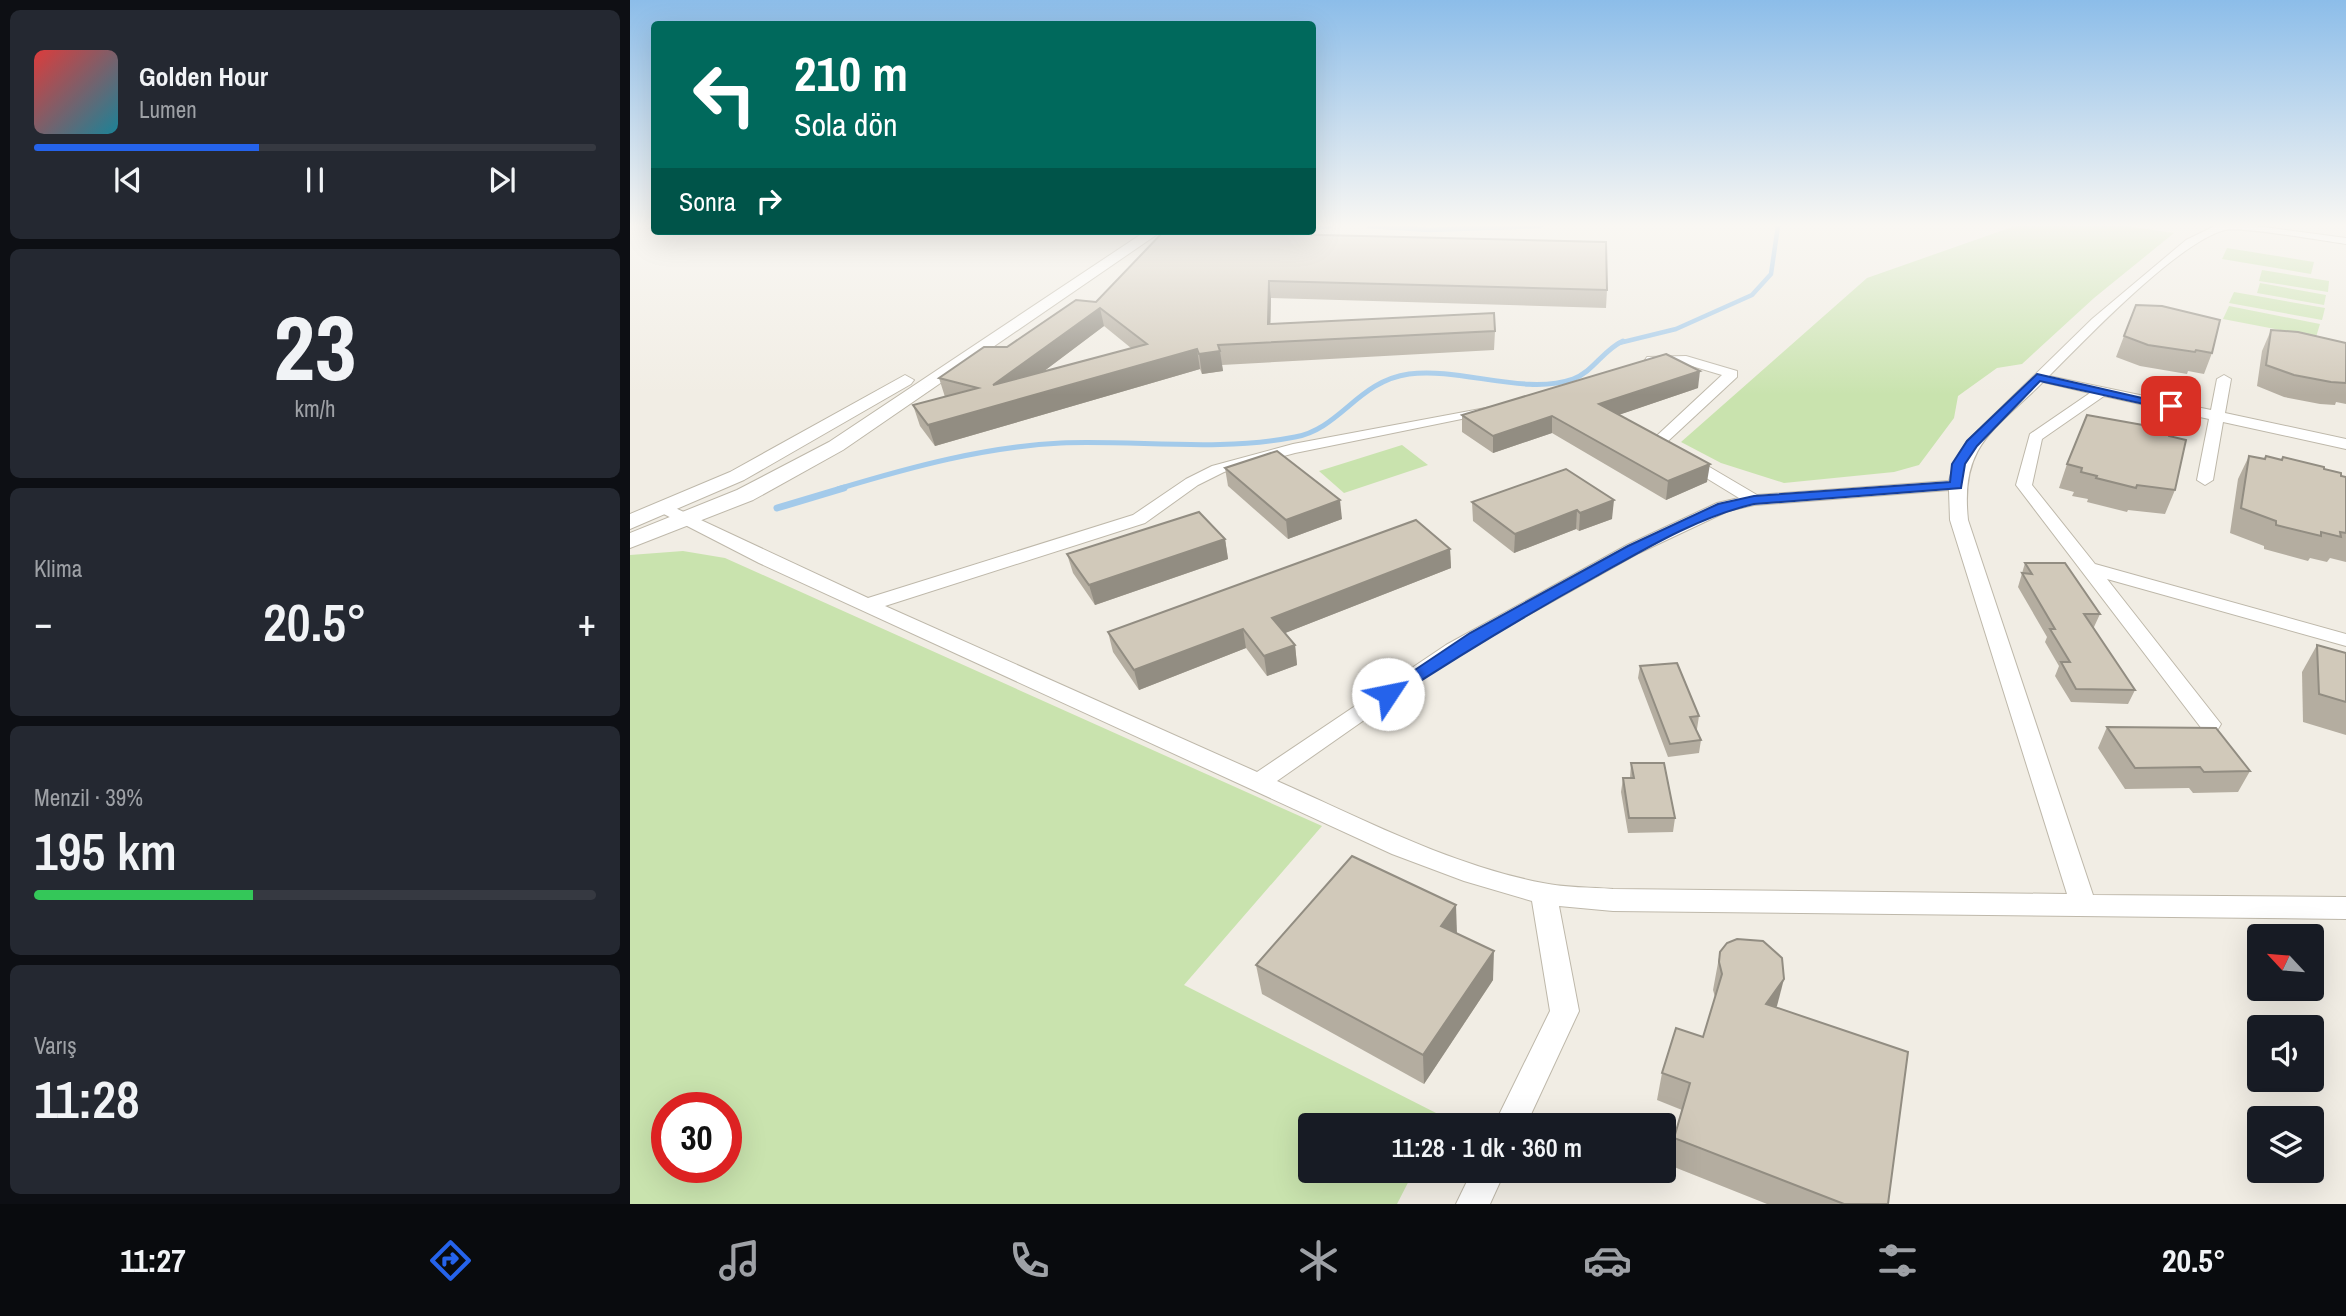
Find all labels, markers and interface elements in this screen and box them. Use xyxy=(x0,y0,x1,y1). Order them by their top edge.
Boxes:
text: 210 m xyxy=(794,40,908,106)
icon: left xyxy=(679,49,770,140)
text: Golden Hour xyxy=(139,59,268,94)
text: Lumen xyxy=(139,94,197,125)
text: Sola dön xyxy=(794,103,898,146)
icon: previous xyxy=(109,161,147,199)
icon: pause xyxy=(296,161,334,199)
icon: next xyxy=(483,161,521,199)
icon: right xyxy=(750,182,788,220)
text: Sonra xyxy=(679,184,736,219)
text: 23 xyxy=(274,286,357,408)
pin xyxy=(2141,376,2201,436)
icon: arrive xyxy=(2152,387,2190,425)
text: km/h xyxy=(295,393,335,424)
text: Klima xyxy=(34,553,82,584)
text: 20.5° xyxy=(263,587,367,657)
text: − xyxy=(34,597,52,648)
text: + xyxy=(578,597,596,648)
position arrow xyxy=(1351,657,1425,731)
text: Menzil · 39% xyxy=(34,782,143,813)
text: 195 km xyxy=(34,816,177,886)
north arrow xyxy=(2247,924,2324,1001)
map controls xyxy=(2247,924,2324,1183)
button: sound xyxy=(2247,1015,2324,1092)
text: Varış xyxy=(34,1030,77,1061)
text: 11:28 xyxy=(34,1064,140,1134)
speed limit sign: 30 xyxy=(651,1092,742,1183)
button: layers xyxy=(2247,1106,2324,1183)
text: 11:28 · 1 dk · 360 m xyxy=(1392,1130,1582,1165)
icon: directions xyxy=(426,1236,475,1285)
icon: music xyxy=(715,1236,764,1285)
icon: phone xyxy=(1005,1236,1054,1285)
icon: climate xyxy=(1294,1236,1343,1285)
icon: car xyxy=(1583,1236,1632,1285)
icon: filters xyxy=(1873,1236,1922,1285)
text: 11:27 xyxy=(120,1239,186,1282)
text: 20.5° xyxy=(2162,1239,2226,1282)

